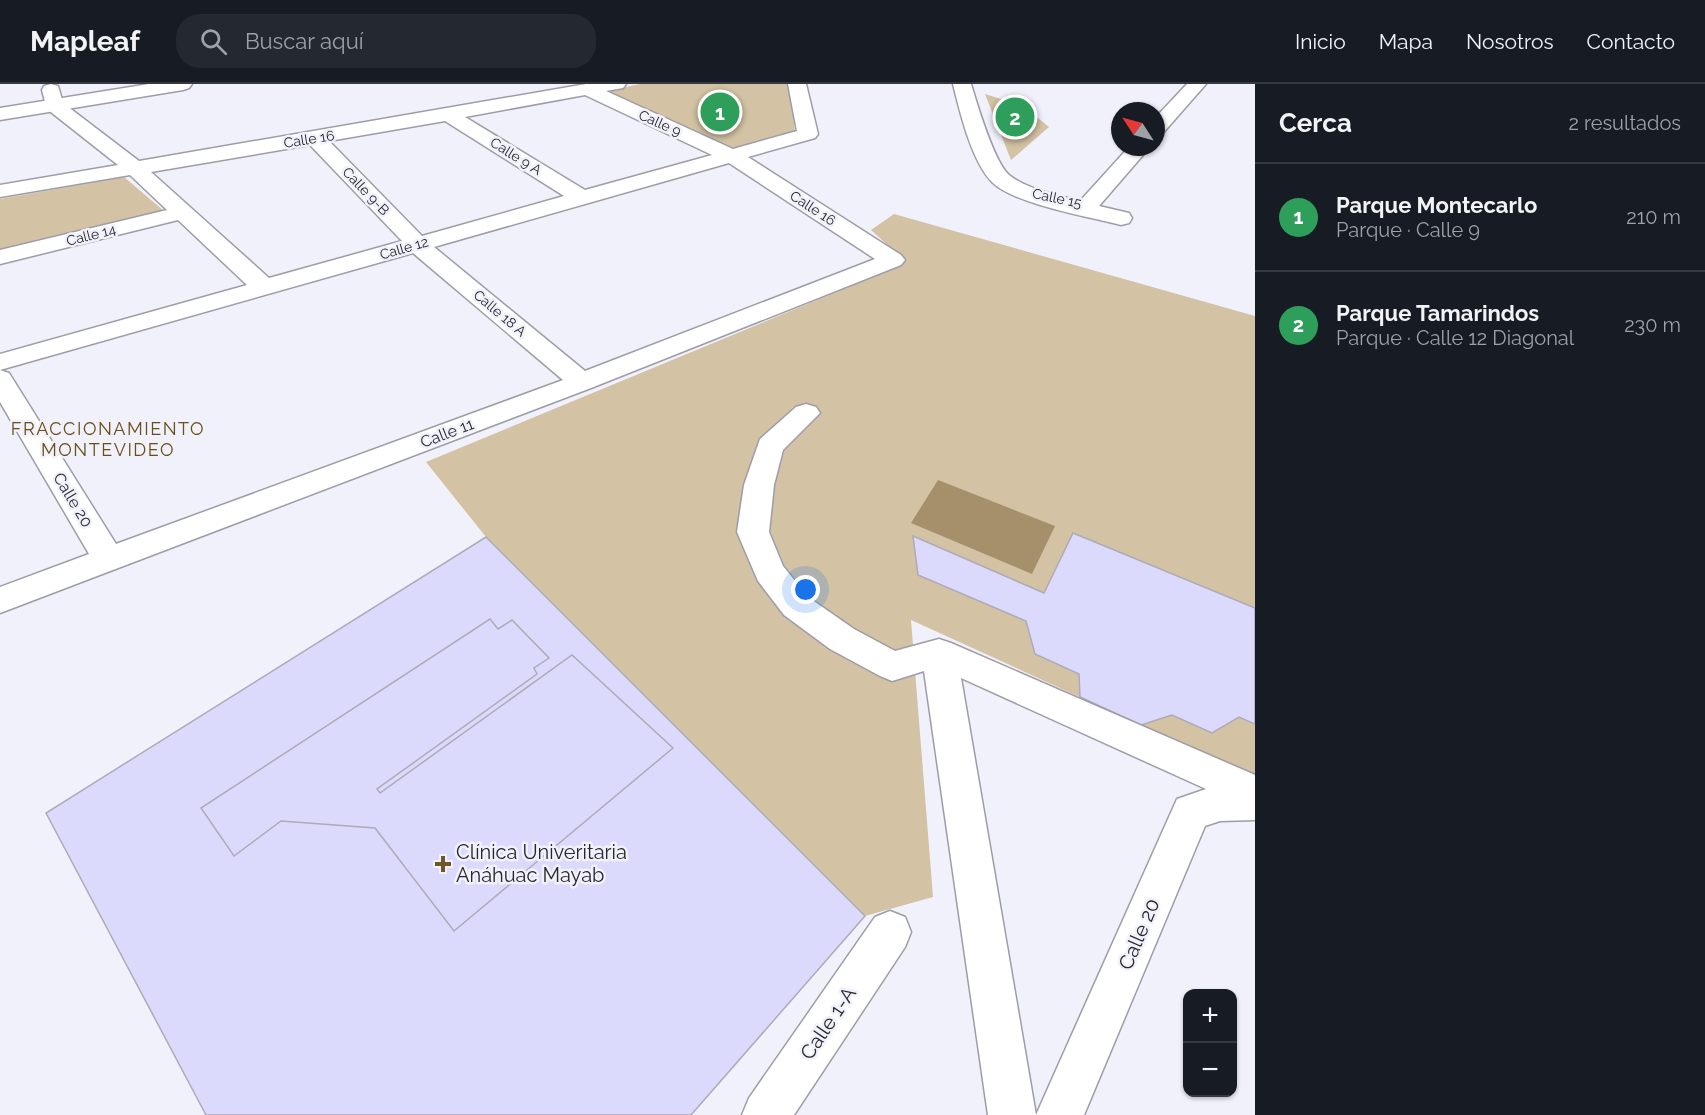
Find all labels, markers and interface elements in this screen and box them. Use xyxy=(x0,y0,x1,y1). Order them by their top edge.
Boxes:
search box xyxy=(176,14,596,68)
text: Mapleaf xyxy=(30,25,140,58)
icon: search xyxy=(197,25,230,58)
text: Buscar aquí xyxy=(245,28,364,54)
text: Inicio xyxy=(1295,29,1346,54)
text: Mapa xyxy=(1379,29,1433,54)
text: Nosotros xyxy=(1466,29,1554,54)
text: Contacto xyxy=(1587,29,1675,54)
pin: 1 xyxy=(700,90,740,135)
pin: 2 xyxy=(996,94,1034,140)
north arrow xyxy=(1111,102,1165,156)
street label: Calle 9 xyxy=(636,107,684,139)
text: Cerca xyxy=(1279,108,1352,138)
text: 2 resultados xyxy=(1568,111,1681,135)
street label: Calle 16 xyxy=(283,127,335,151)
street label: Calle 9 A xyxy=(487,134,545,178)
street label: Calle 9-B xyxy=(339,164,393,218)
street label: Calle 15 xyxy=(1031,185,1084,211)
street label: Calle 16 xyxy=(787,187,839,229)
text: Parque Montecarlo xyxy=(1336,192,1537,218)
text: 1 xyxy=(1294,205,1303,229)
text: 210 m xyxy=(1626,205,1681,229)
text: Parque · Calle 9 xyxy=(1336,218,1480,242)
street label: Calle 14 xyxy=(65,221,118,249)
street label: Calle 12 xyxy=(378,233,430,263)
street label: Calle 18 A xyxy=(471,286,530,340)
text: Parque Tamarindos xyxy=(1336,300,1539,326)
text: 2 xyxy=(1293,313,1304,337)
text: 230 m xyxy=(1624,313,1681,337)
text: Parque · Calle 12 Diagonal xyxy=(1336,326,1574,350)
street label: Calle 11 xyxy=(418,414,476,452)
district label: FRACCIONAMIENTO MONTEVIDEO xyxy=(11,418,205,460)
street label: Calle 20 xyxy=(49,469,97,531)
your location xyxy=(791,575,820,604)
place label: Clínica Univeritaria Anáhuac Mayab xyxy=(456,840,627,887)
marker: Clínica Univeritaria Anáhuac Mayab xyxy=(434,855,452,873)
street label: Calle 20 xyxy=(1113,895,1165,973)
street label: Calle 1-A xyxy=(795,982,861,1064)
map controls xyxy=(1183,989,1237,1097)
button: + xyxy=(1183,989,1237,1043)
button: − xyxy=(1183,1043,1237,1097)

